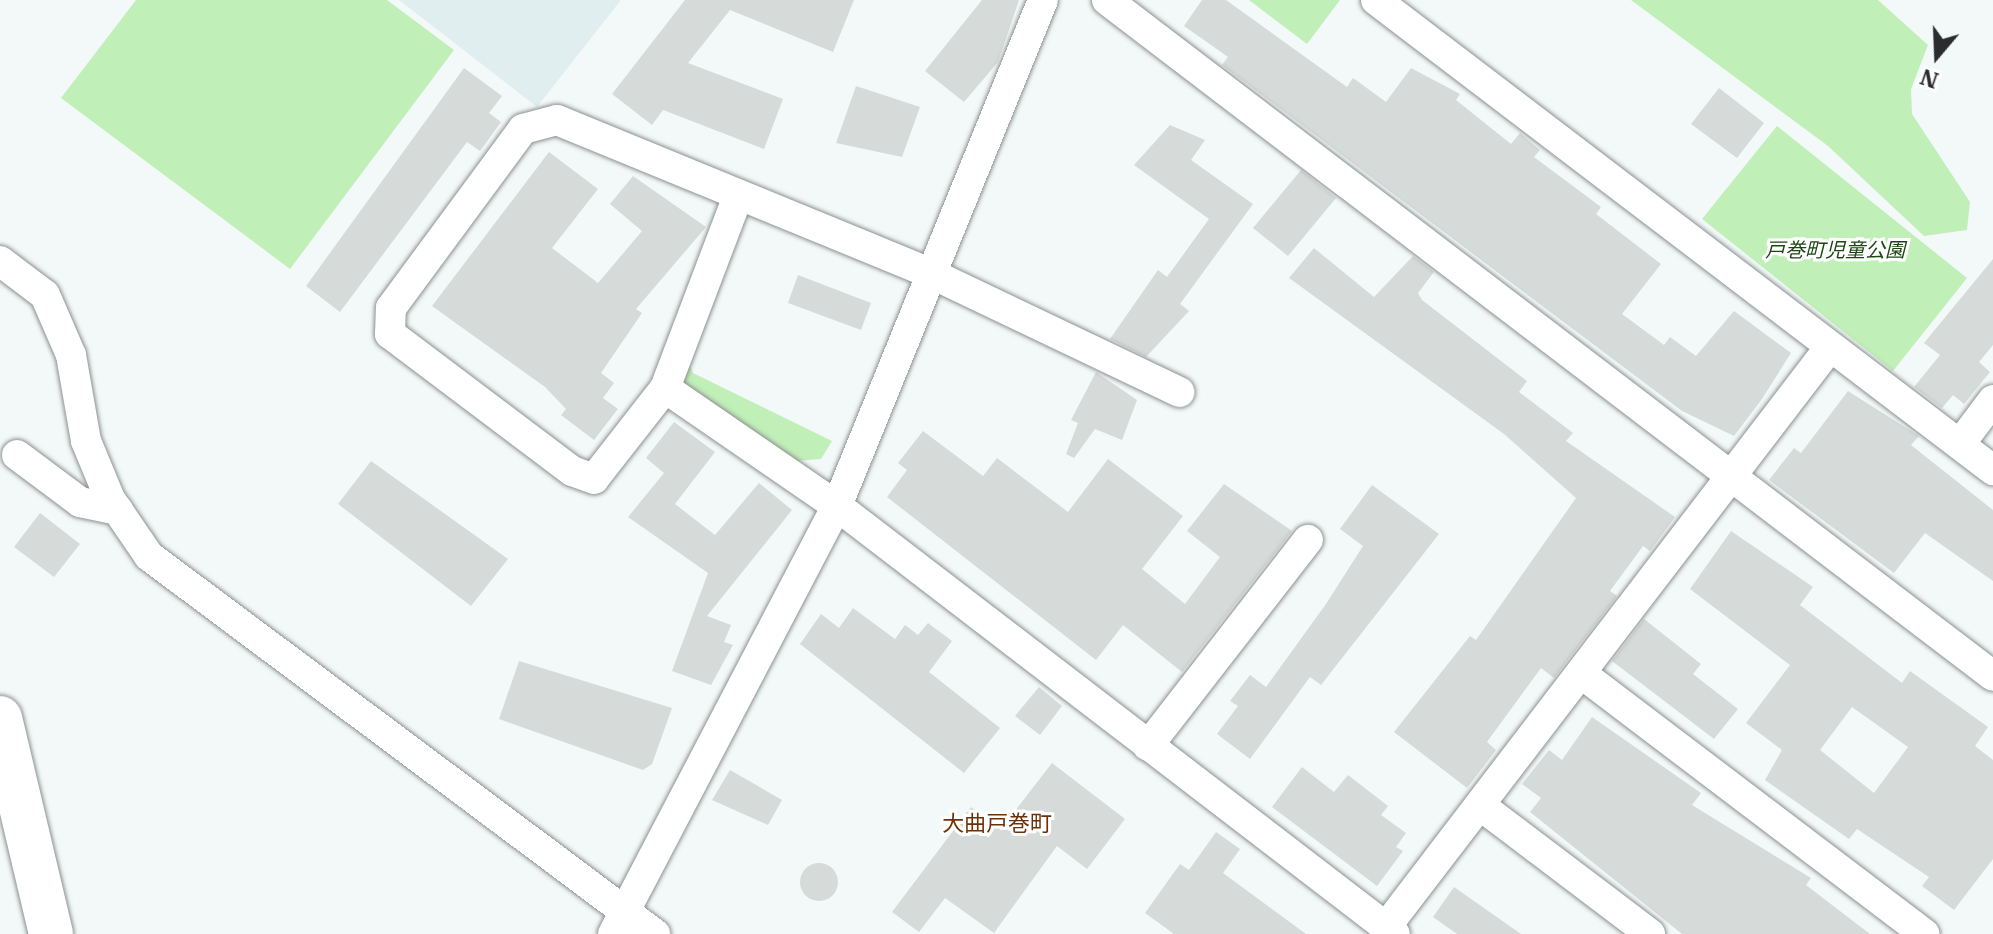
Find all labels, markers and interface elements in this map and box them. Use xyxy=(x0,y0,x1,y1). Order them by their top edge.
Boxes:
north arrow xyxy=(1897,16,1977,96)
text: N xyxy=(1916,63,1942,96)
park label: 戸巻町児童公園 xyxy=(1765,237,1905,261)
district label: 大曲戸巻町 xyxy=(942,810,1052,836)

